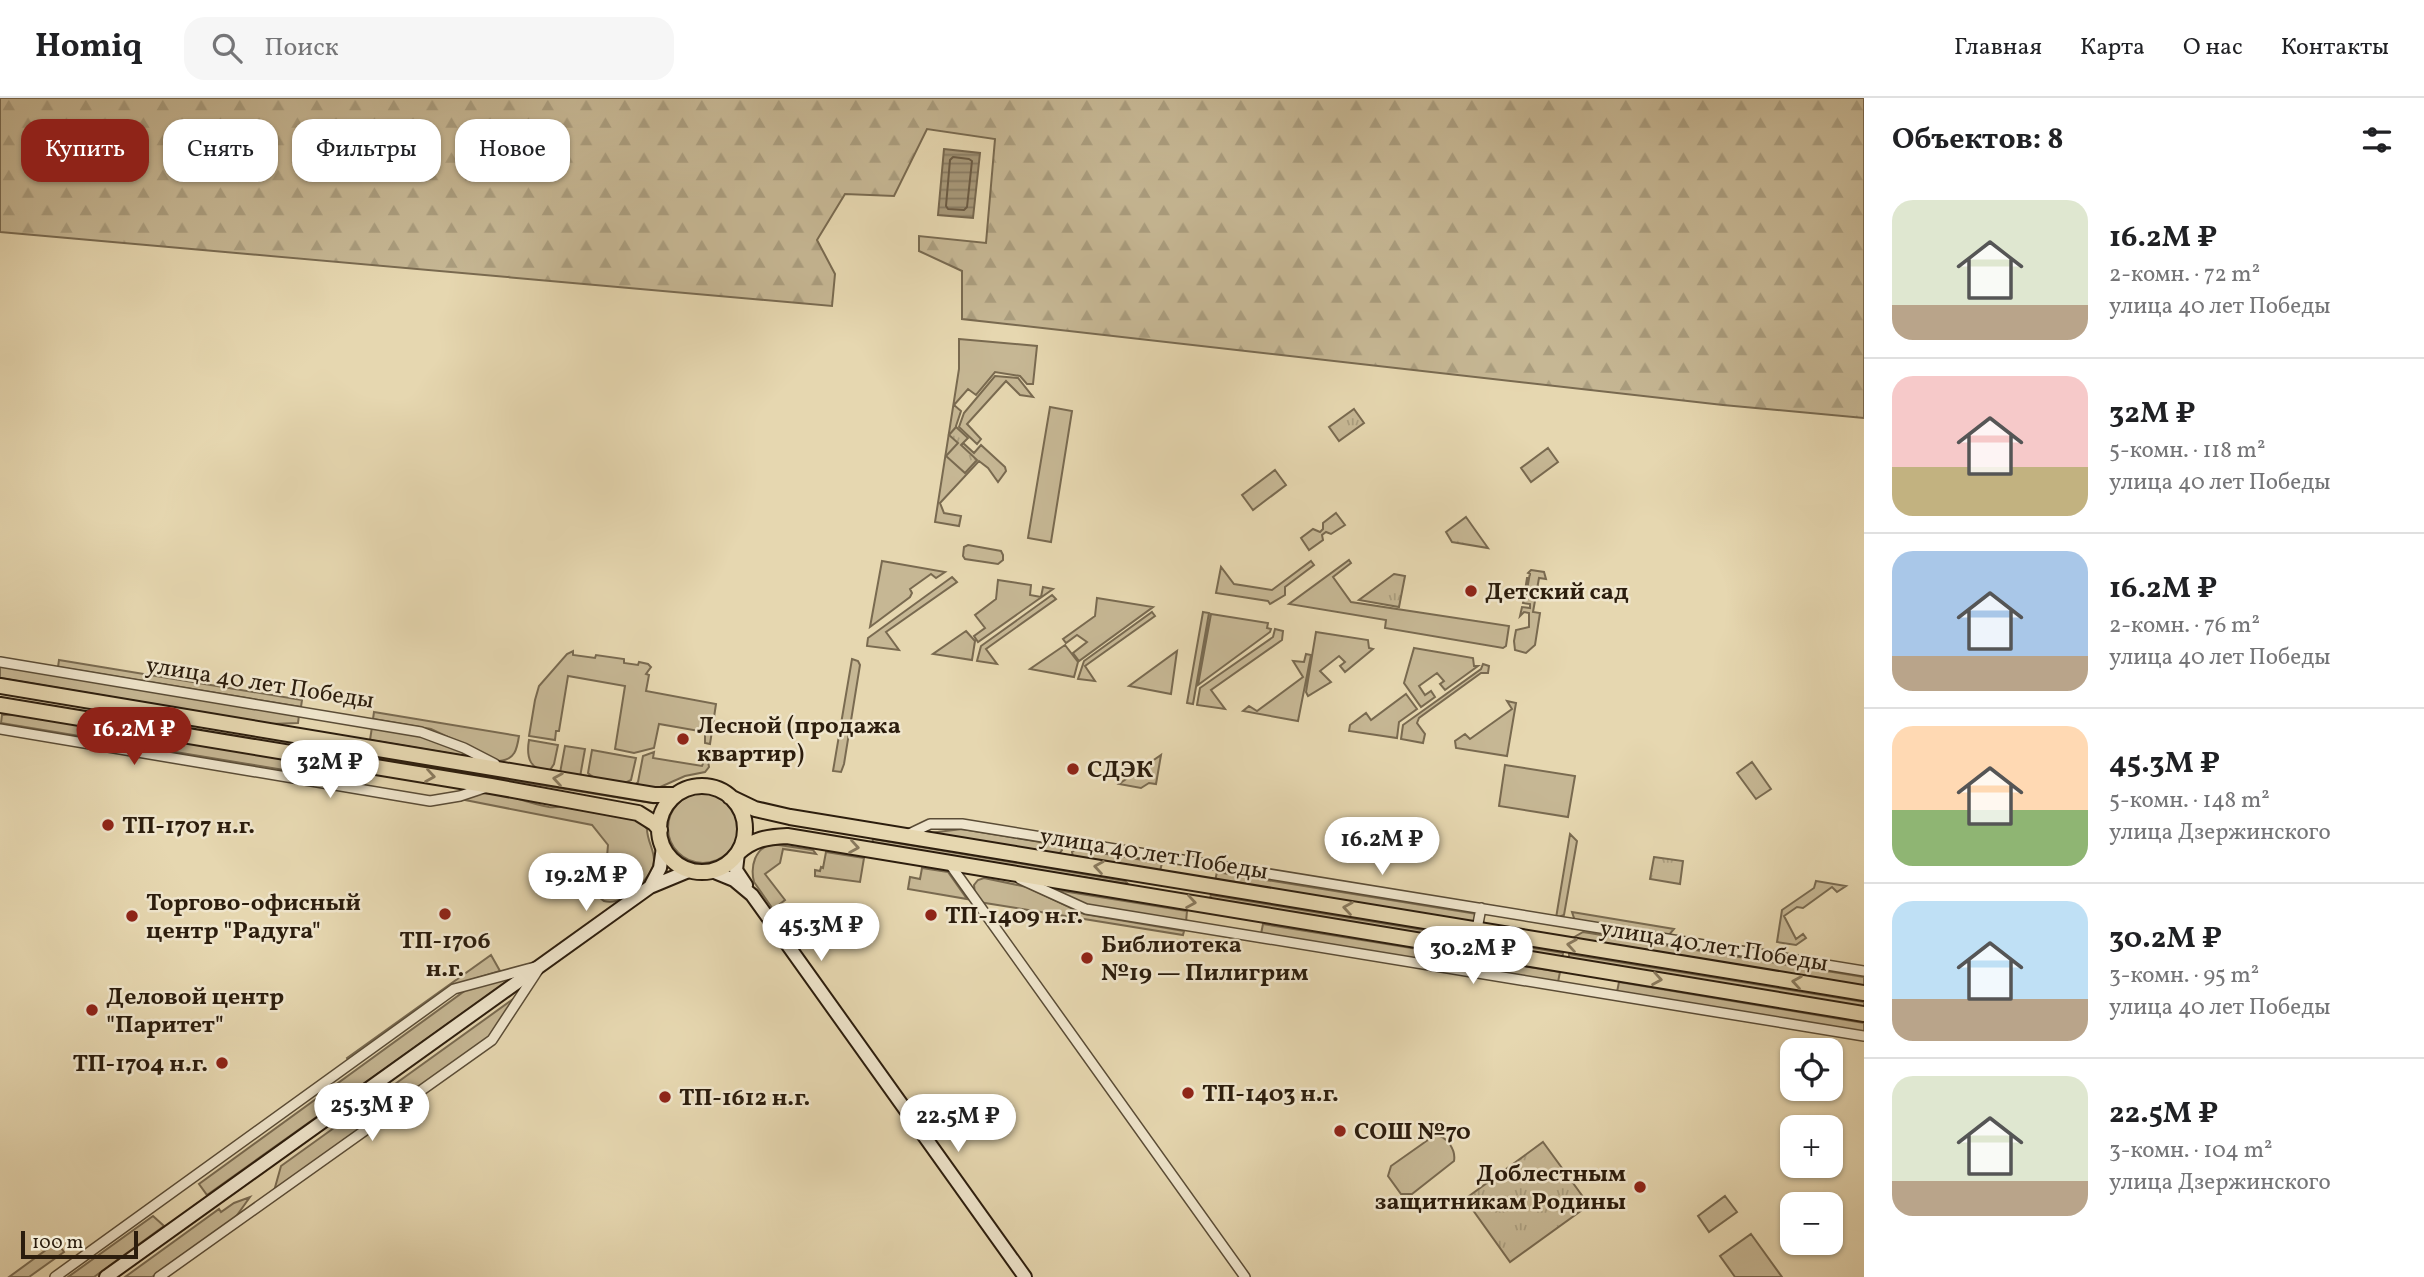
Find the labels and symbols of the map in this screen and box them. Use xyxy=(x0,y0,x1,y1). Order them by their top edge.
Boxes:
place label: Детский сад xyxy=(1485,576,1629,610)
marker: Детский сад xyxy=(1463,583,1479,599)
street label: улица 40 лет Победы xyxy=(143,649,376,719)
pin: 16.2M ₽ xyxy=(69,708,199,767)
place label: Лесной (продажа квартир) xyxy=(697,710,901,772)
marker: Лесной (продажа квартир) xyxy=(675,731,691,747)
pin: 32M ₽ xyxy=(281,740,379,800)
place label: СДЭК xyxy=(1087,754,1154,788)
marker: СДЭК xyxy=(1065,761,1081,777)
one-way arrow xyxy=(424,768,436,783)
one-way arrow xyxy=(552,772,564,787)
place label: ТП-1707 н.г. xyxy=(122,810,255,844)
marker: ТП-1707 н.г. xyxy=(100,817,116,833)
pin: 16.2M ₽ xyxy=(1317,818,1447,877)
street label: улица 40 лет Победы xyxy=(1037,820,1270,890)
one-way arrow xyxy=(848,839,860,854)
pin: 19.2M ₽ xyxy=(521,854,651,913)
one-way arrow xyxy=(1093,860,1105,875)
place label: Торгово-офисный центр "Радуга" xyxy=(146,887,361,949)
one-way arrow xyxy=(1185,894,1196,909)
place label: ТП-1409 н.г. xyxy=(945,900,1083,934)
one-way arrow xyxy=(1342,901,1354,916)
pin: 45.3M ₽ xyxy=(756,904,886,963)
marker: ТП-1706 н.г. xyxy=(437,906,453,922)
marker: ТП-1409 н.г. xyxy=(923,907,939,923)
marker: Торгово-офисный центр "Радуга" xyxy=(124,908,140,924)
street label: улица 40 лет Победы xyxy=(1597,912,1830,982)
place label: ТП-1706 н.г. xyxy=(399,925,491,987)
pin: 30.2M ₽ xyxy=(1408,926,1538,986)
place label: Библиотека №19 — Пилигрим xyxy=(1101,929,1308,991)
one-way arrow xyxy=(1566,938,1578,953)
marker: Библиотека №19 — Пилигрим xyxy=(1079,950,1095,966)
one-way arrow xyxy=(1651,971,1663,986)
one-way arrow xyxy=(1791,975,1803,990)
place label: Деловой центр "Паритет" xyxy=(106,981,284,1043)
marker: Деловой центр "Паритет" xyxy=(84,1002,100,1018)
place label: ТП-1704 н.г. xyxy=(72,1048,208,1082)
marker: ТП-1704 н.г. xyxy=(214,1055,230,1071)
place label: ТП-1403 н.г. xyxy=(1202,1078,1339,1112)
place label: ТП-1612 н.г. xyxy=(679,1082,810,1116)
pin: 25.3M ₽ xyxy=(307,1084,437,1143)
marker: ТП-1403 н.г. xyxy=(1180,1085,1196,1101)
marker: ТП-1612 н.г. xyxy=(657,1089,673,1105)
pin: 22.5M ₽ xyxy=(893,1094,1023,1154)
place label: СОШ №70 xyxy=(1354,1116,1471,1150)
marker: СОШ №70 xyxy=(1332,1123,1348,1139)
place label: Доблестным защитникам Родины xyxy=(1375,1158,1626,1220)
marker: Доблестным защитникам Родины xyxy=(1632,1179,1648,1195)
scale bar xyxy=(21,1228,138,1260)

